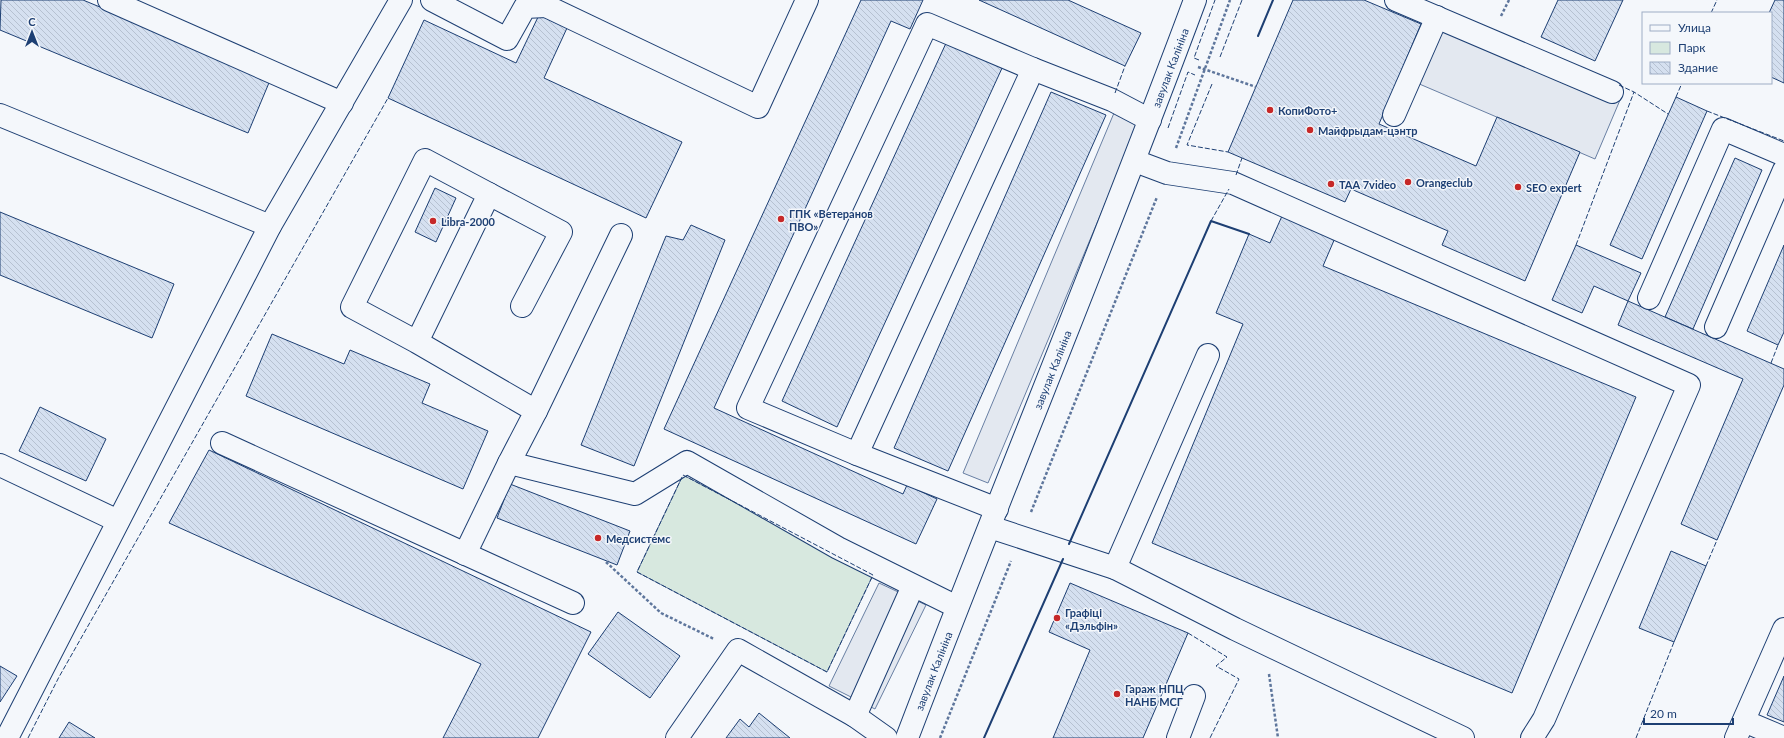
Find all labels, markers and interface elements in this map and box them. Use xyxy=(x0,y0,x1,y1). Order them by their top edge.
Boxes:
north arrow xyxy=(12,12,52,52)
legend xyxy=(1642,12,1772,84)
text: С xyxy=(28,15,36,28)
text: Улица xyxy=(1678,20,1711,35)
street label: завулак Калініна xyxy=(1149,26,1190,109)
text: Парк xyxy=(1678,40,1706,55)
text: Здание xyxy=(1678,60,1718,75)
place label: КопиФото+ xyxy=(1278,104,1337,117)
marker: КопиФото+ xyxy=(1265,105,1275,115)
place label: Майфрыдам-цэнтр xyxy=(1318,124,1418,137)
marker: Майфрыдам-цэнтр xyxy=(1305,125,1315,135)
place label: Orangeclub xyxy=(1416,176,1473,189)
marker: Orangeclub xyxy=(1403,177,1413,187)
place label: ТАА 7video xyxy=(1339,178,1396,191)
marker: ТАА 7video xyxy=(1326,179,1336,189)
place label: SEO expert xyxy=(1526,181,1583,194)
marker: SEO expert xyxy=(1513,182,1523,192)
place label: ГПК «Ветеранов ПВО» xyxy=(789,207,873,233)
marker: ГПК «Ветеранов ПВО» xyxy=(776,214,786,224)
place label: Libra-2000 xyxy=(441,215,496,228)
marker: Libra-2000 xyxy=(428,216,438,226)
street label: завулак Калініна xyxy=(1030,328,1073,411)
place label: Медсистемс xyxy=(606,532,671,545)
marker: Медсистемс xyxy=(593,533,603,543)
place label: Графіці «Дэльфін» xyxy=(1065,606,1118,632)
marker: Графіці «Дэльфін» xyxy=(1052,613,1062,623)
street label: завулак Калініна xyxy=(912,629,954,712)
place label: Гараж НПЦ НАНБ МСГ xyxy=(1125,682,1184,708)
marker: Гараж НПЦ НАНБ МСГ xyxy=(1112,689,1122,699)
scale bar xyxy=(1644,700,1733,726)
text: 20 m xyxy=(1650,706,1677,721)

